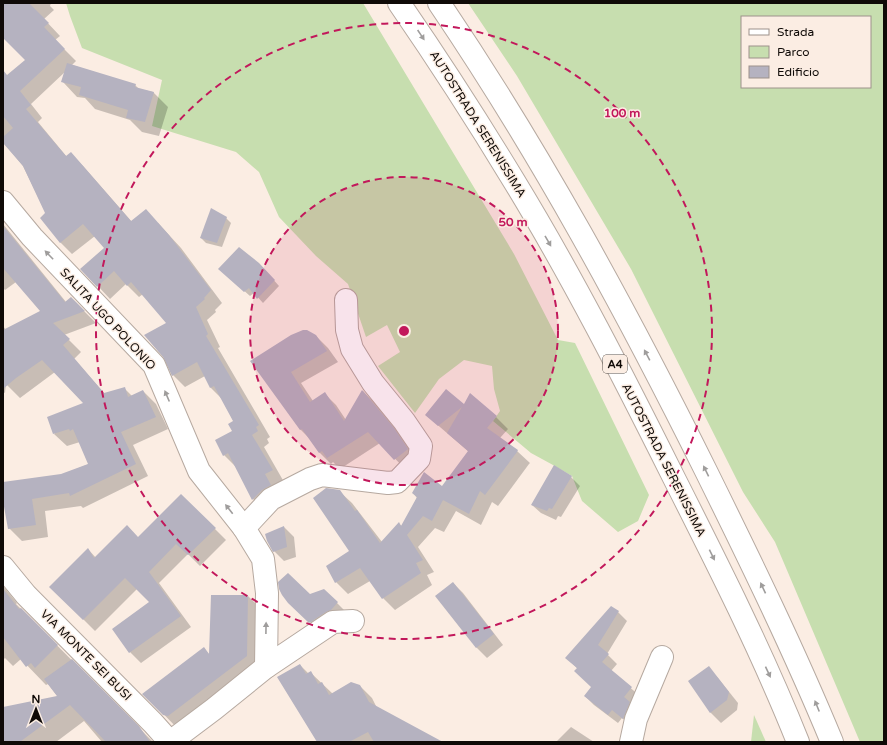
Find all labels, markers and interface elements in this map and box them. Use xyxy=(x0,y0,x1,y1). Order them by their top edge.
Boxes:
legend xyxy=(741,16,871,88)
text: Strada xyxy=(777,25,814,39)
one-way arrow xyxy=(417,30,425,40)
text: Parco xyxy=(777,45,810,59)
street label: AUTOSTRADA SERENISSIMA xyxy=(427,48,529,200)
text: Edificio xyxy=(777,65,819,79)
text: 100 m xyxy=(604,106,640,120)
text: 50 m xyxy=(498,215,528,229)
one-way arrow xyxy=(545,235,552,247)
one-way arrow xyxy=(44,250,53,260)
street label: SALITA UGO POLONIO xyxy=(57,265,159,373)
centre of rings xyxy=(397,324,411,338)
one-way arrow xyxy=(644,350,650,361)
road number: A4 xyxy=(603,355,627,373)
street label: AUTOSTRADA SERENISSIMA xyxy=(619,381,709,539)
one-way arrow xyxy=(164,389,170,401)
one-way arrow xyxy=(703,465,709,477)
one-way arrow xyxy=(225,504,234,515)
one-way arrow xyxy=(709,549,716,560)
one-way arrow xyxy=(760,582,766,594)
street label: VIA MONTE SEI BUSI xyxy=(38,607,134,703)
one-way arrow xyxy=(263,622,270,634)
one-way arrow xyxy=(765,667,771,678)
north arrow xyxy=(16,689,56,729)
text: N xyxy=(32,693,40,706)
one-way arrow xyxy=(814,699,820,711)

